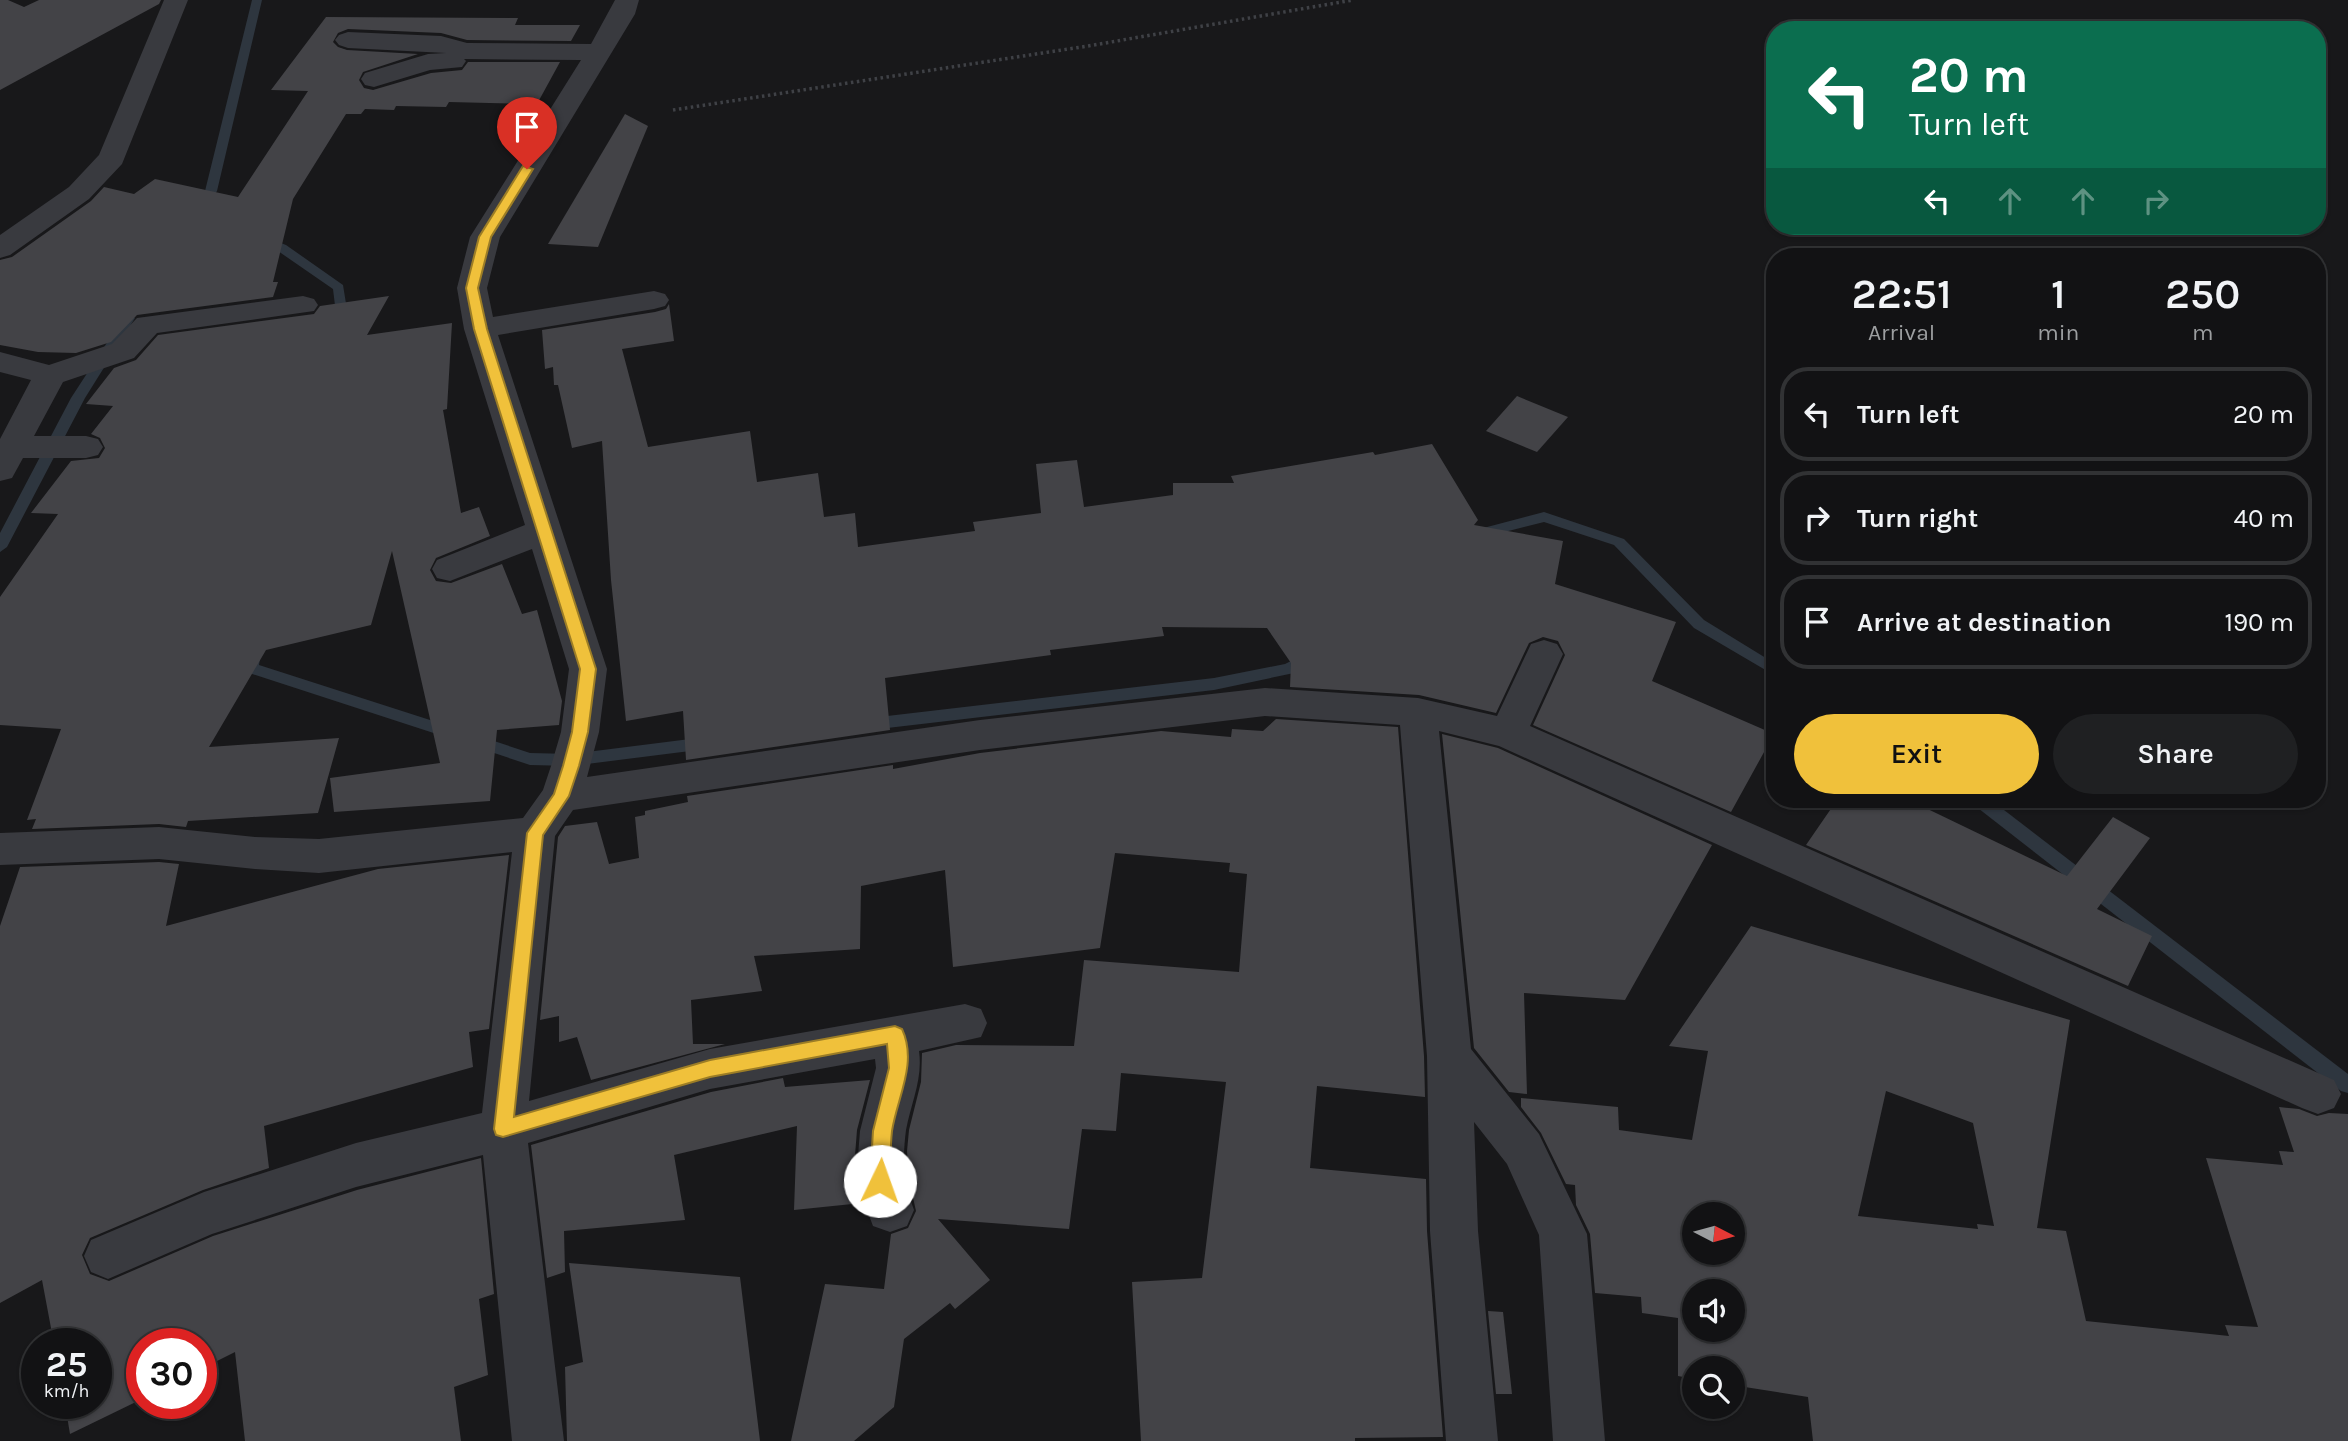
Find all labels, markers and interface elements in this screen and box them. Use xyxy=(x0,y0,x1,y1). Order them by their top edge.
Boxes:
text: 20 m xyxy=(1909,47,2029,104)
icon: left xyxy=(1794,49,1885,140)
pin xyxy=(497,97,557,169)
text: Turn left xyxy=(1909,106,2029,143)
icon: arrive xyxy=(508,108,546,146)
icon: left xyxy=(1918,182,1956,220)
icon: ahead xyxy=(1991,182,2029,220)
icon: ahead xyxy=(2064,182,2102,220)
icon: right xyxy=(2137,182,2175,220)
text: 22:51 xyxy=(1852,269,1952,319)
text: 1 xyxy=(2051,269,2066,319)
text: 250 xyxy=(2165,269,2240,319)
text: Arrival xyxy=(1868,319,1935,346)
text: min xyxy=(2037,319,2079,346)
text: m xyxy=(2192,319,2213,346)
icon: left xyxy=(1798,395,1836,433)
text: Turn left xyxy=(1857,399,1959,430)
text: 20 m xyxy=(2233,399,2294,430)
icon: right xyxy=(1798,499,1836,537)
text: Turn right xyxy=(1857,503,1978,534)
text: 40 m xyxy=(2234,503,2294,534)
icon: arrive xyxy=(1798,603,1836,641)
text: Arrive at destination xyxy=(1857,607,2111,638)
text: 190 m xyxy=(2224,607,2294,638)
button: Exit xyxy=(1794,714,2039,794)
button: Share xyxy=(2053,714,2298,794)
position arrow xyxy=(843,1144,917,1218)
north arrow xyxy=(1682,1202,1745,1265)
map controls xyxy=(1682,1202,1745,1419)
button: sound xyxy=(1682,1279,1745,1342)
speed limit sign: 30 xyxy=(126,1328,217,1419)
text: 25 xyxy=(46,1344,87,1385)
button: search xyxy=(1682,1356,1745,1419)
text: km/h xyxy=(44,1380,89,1402)

